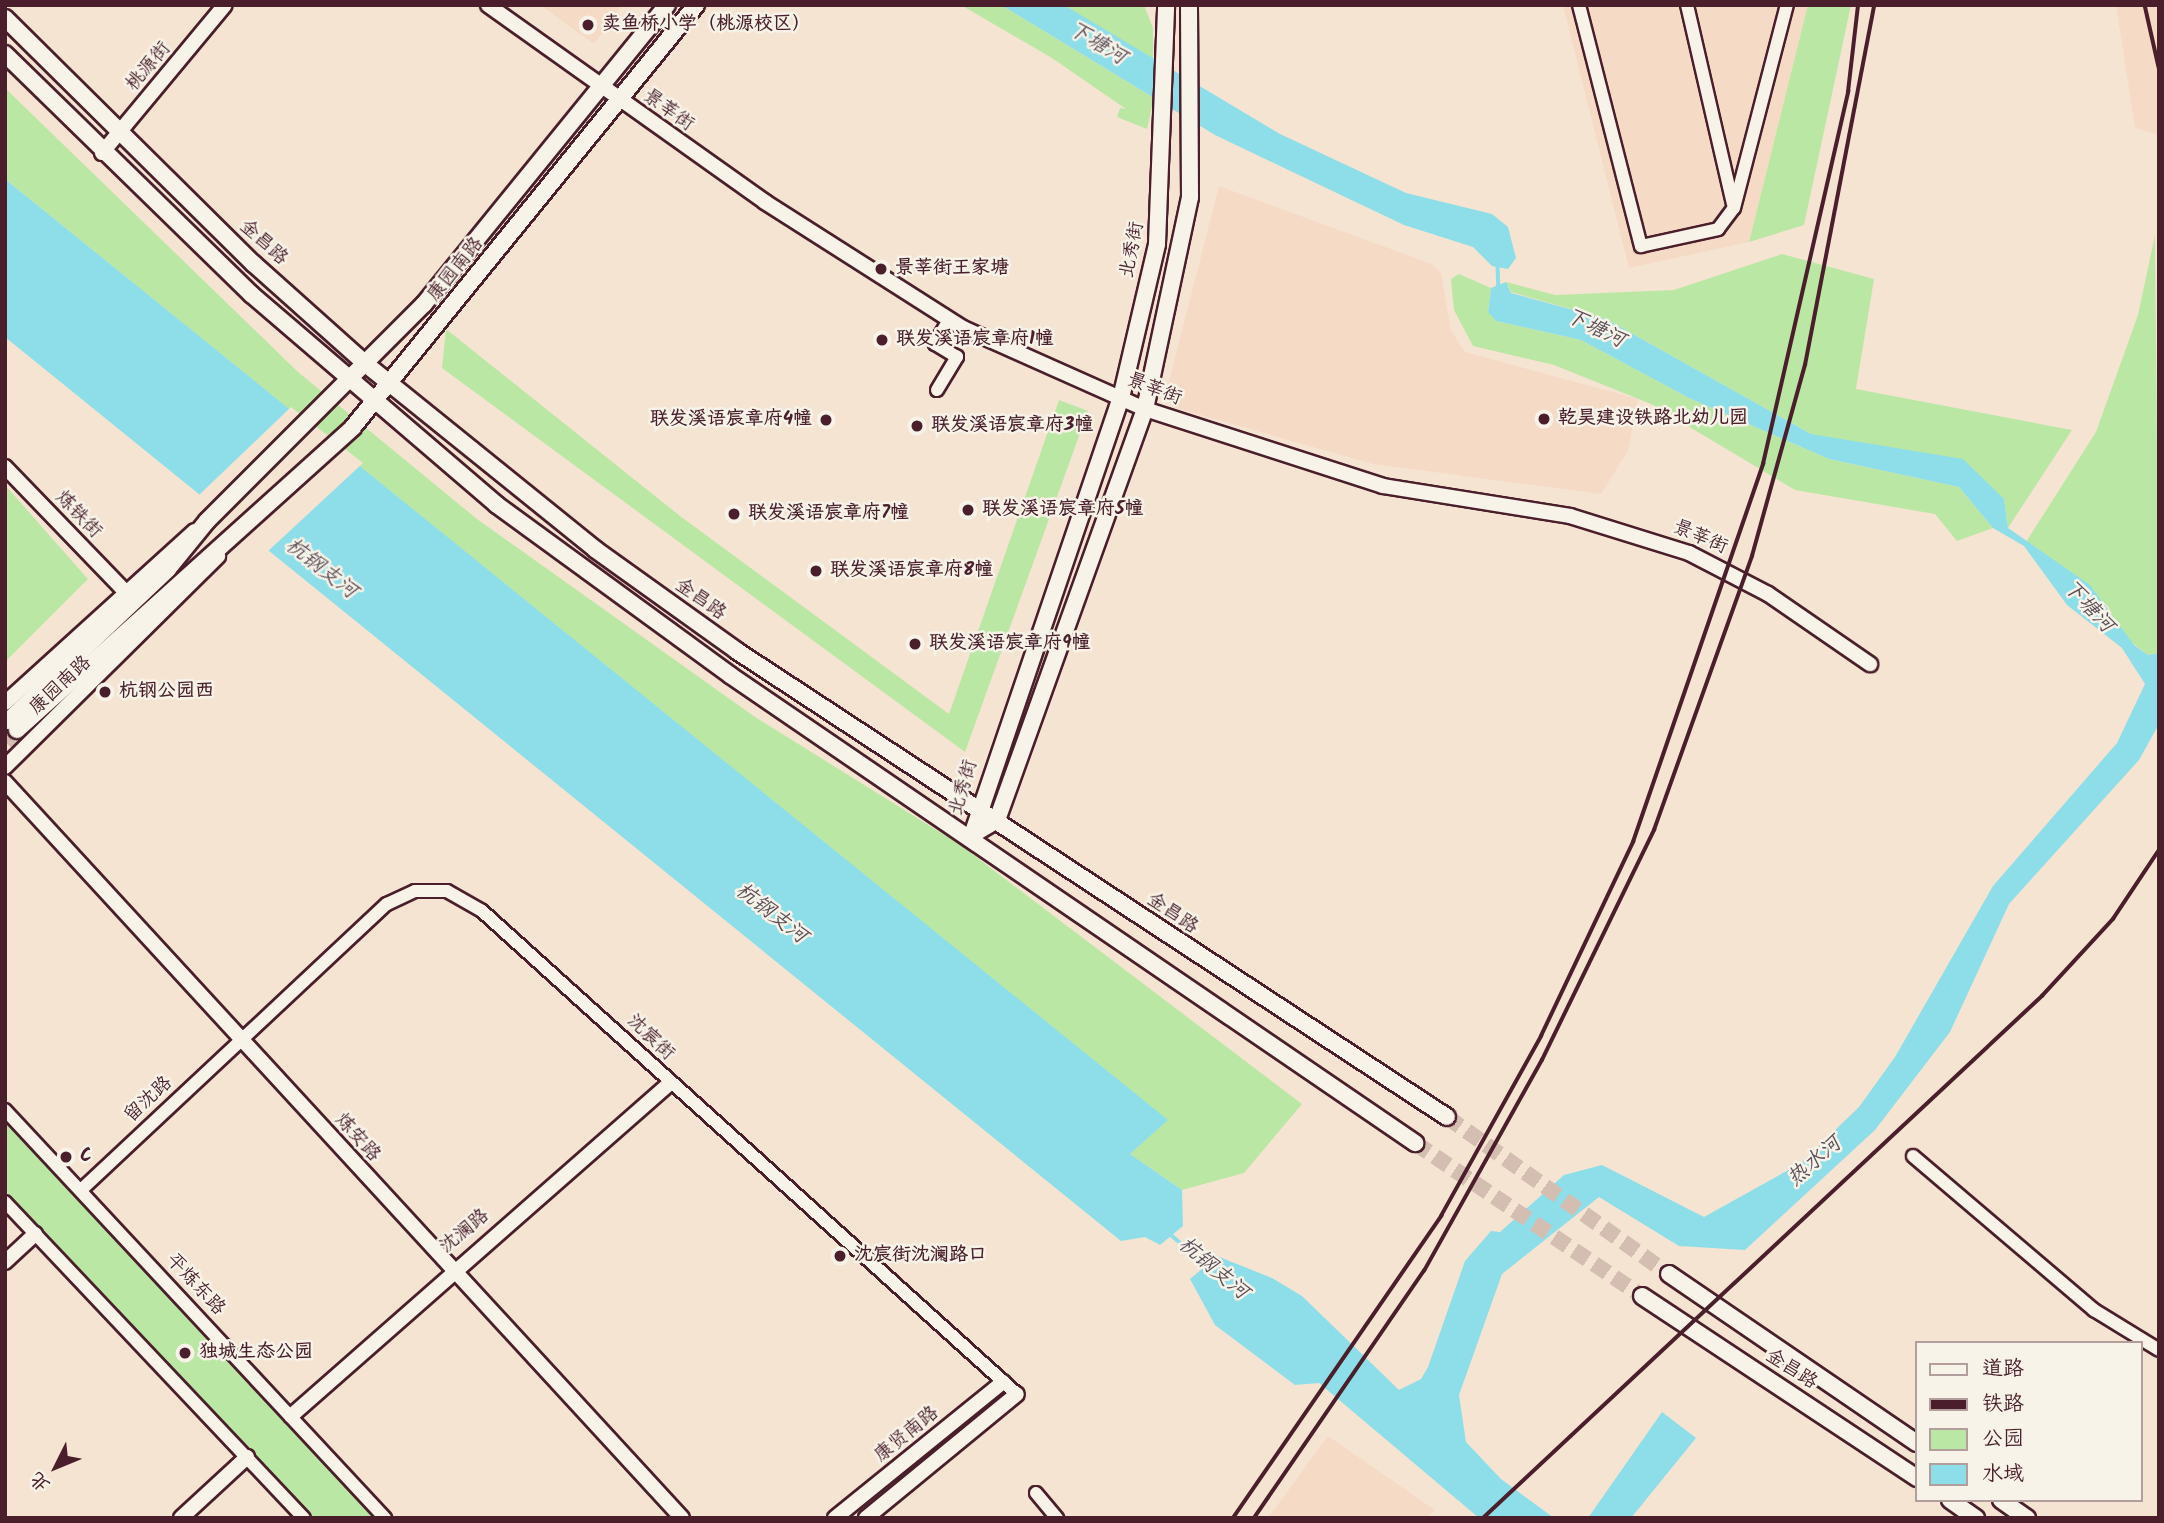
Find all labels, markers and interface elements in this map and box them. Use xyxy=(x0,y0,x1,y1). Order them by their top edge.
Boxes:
place label: 卖鱼桥小学（桃源校区） xyxy=(602,14,811,36)
marker: 卖鱼桥小学（桃源校区） xyxy=(580,17,596,33)
water label: 下塘河 xyxy=(1064,17,1130,71)
street label: 桃源街 xyxy=(122,38,176,96)
street label: 景莘街 xyxy=(638,85,698,137)
street label: 金昌路 xyxy=(234,215,292,271)
street label: 北秀街 xyxy=(1116,220,1150,280)
street label: 康园南路 xyxy=(423,233,489,307)
place label: 景莘街王家塘 xyxy=(895,258,1009,280)
marker: 景莘街王家塘 xyxy=(873,261,889,277)
water label: 下塘河 xyxy=(1561,304,1629,354)
place label: 联发溪语宸章府1幢 xyxy=(896,329,1054,351)
marker: 联发溪语宸章府1幢 xyxy=(874,332,890,348)
street label: 景莘街 xyxy=(1123,369,1185,411)
place label: 乾昊建设铁路北幼儿园 xyxy=(1558,408,1748,430)
place label: 联发溪语宸章府4幢 xyxy=(650,409,812,431)
marker: 乾昊建设铁路北幼儿园 xyxy=(1536,411,1552,427)
marker: 联发溪语宸章府4幢 xyxy=(818,412,834,428)
place label: 联发溪语宸章府3幢 xyxy=(931,415,1093,437)
marker: 联发溪语宸章府3幢 xyxy=(909,418,925,434)
street label: 炼铁街 xyxy=(50,487,106,543)
place label: 联发溪语宸章府5幢 xyxy=(982,499,1144,521)
marker: 联发溪语宸章府5幢 xyxy=(960,502,976,518)
place label: 联发溪语宸章府7幢 xyxy=(748,503,909,525)
marker: 联发溪语宸章府7幢 xyxy=(726,506,742,522)
street label: 景莘街 xyxy=(1669,516,1731,560)
water label: 杭钢支河 xyxy=(280,533,362,605)
place label: 联发溪语宸章府8幢 xyxy=(830,560,993,582)
marker: 联发溪语宸章府8幢 xyxy=(808,563,824,579)
street label: 金昌路 xyxy=(670,574,730,626)
water label: 下塘河 xyxy=(2057,575,2119,639)
place label: 联发溪语宸章府9幢 xyxy=(929,633,1091,655)
marker: 联发溪语宸章府9幢 xyxy=(907,636,923,652)
street label: 康园南路 xyxy=(25,652,97,720)
place label: 杭钢公园西 xyxy=(119,681,214,703)
marker: 杭钢公园西 xyxy=(97,684,113,700)
street label: 北秀街 xyxy=(945,757,983,819)
water label: 杭钢支河 xyxy=(730,878,812,950)
street label: 金昌路 xyxy=(1142,889,1202,939)
street label: 沈宸街 xyxy=(621,1010,679,1066)
street label: 留沈路 xyxy=(120,1072,178,1128)
street label: 炼安路 xyxy=(329,1109,385,1167)
water label: 热水河 xyxy=(1783,1132,1847,1192)
place label: C xyxy=(80,1146,92,1168)
marker: C xyxy=(58,1149,74,1165)
street label: 沈澜路 xyxy=(436,1205,494,1259)
water label: 杭钢支河 xyxy=(1173,1232,1253,1306)
place label: 沈宸街沈澜路口 xyxy=(854,1245,987,1267)
marker: 沈宸街沈澜路口 xyxy=(832,1248,848,1264)
street label: 平炼东路 xyxy=(161,1249,229,1321)
legend xyxy=(1916,1341,2143,1502)
place label: 独城生态公园 xyxy=(199,1342,313,1364)
marker: 独城生态公园 xyxy=(177,1345,193,1361)
street label: 金昌路 xyxy=(1761,1345,1821,1395)
text: 道路 xyxy=(1982,1353,2024,1386)
text: 铁路 xyxy=(1982,1388,2024,1421)
street label: 康贤南路 xyxy=(870,1402,944,1468)
text: 公园 xyxy=(1982,1423,2024,1456)
north arrow xyxy=(21,1432,91,1502)
text: 水域 xyxy=(1982,1458,2024,1491)
text: 北 xyxy=(23,1464,58,1499)

